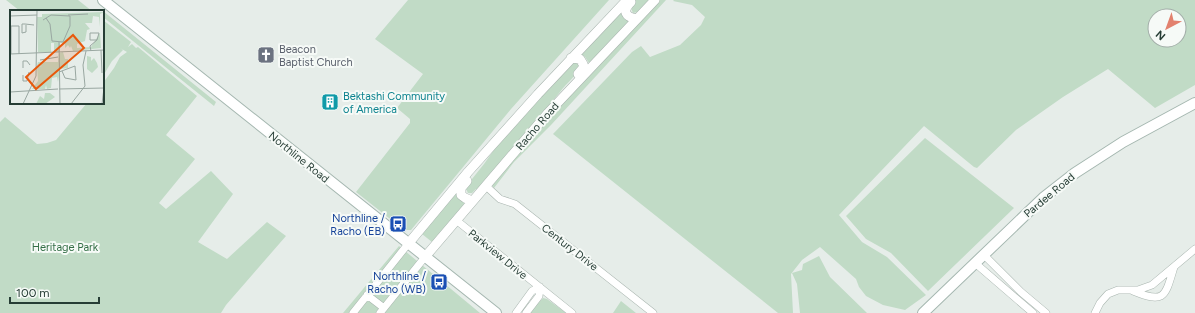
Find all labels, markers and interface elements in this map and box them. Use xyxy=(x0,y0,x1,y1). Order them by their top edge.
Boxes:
north arrow xyxy=(1147,8,1187,48)
inset map xyxy=(10,10,104,104)
text: N xyxy=(1153,27,1168,43)
place label: Beacon Baptist Church xyxy=(279,43,353,69)
church icon: Beacon Baptist Church xyxy=(256,45,276,65)
place label: Bektashi Community of America xyxy=(343,90,445,116)
building icon: Bektashi Community of America xyxy=(320,92,340,112)
street label: Racho Road xyxy=(513,100,562,153)
street label: Northline Road xyxy=(266,129,332,186)
street label: Pardee Road xyxy=(1021,170,1077,220)
place label: Northline / Racho (EB) xyxy=(330,212,386,238)
bus stop icon: Northline / Racho (EB) xyxy=(388,214,408,234)
street label: Century Drive xyxy=(539,221,600,273)
street label: Parkview Drive xyxy=(466,227,530,282)
park label: Heritage Park xyxy=(32,241,99,254)
place label: Northline / Racho (WB) xyxy=(367,270,427,296)
bus stop icon: Northline / Racho (WB) xyxy=(429,272,449,292)
scale bar xyxy=(10,279,99,305)
text: 100 m xyxy=(16,286,50,300)

